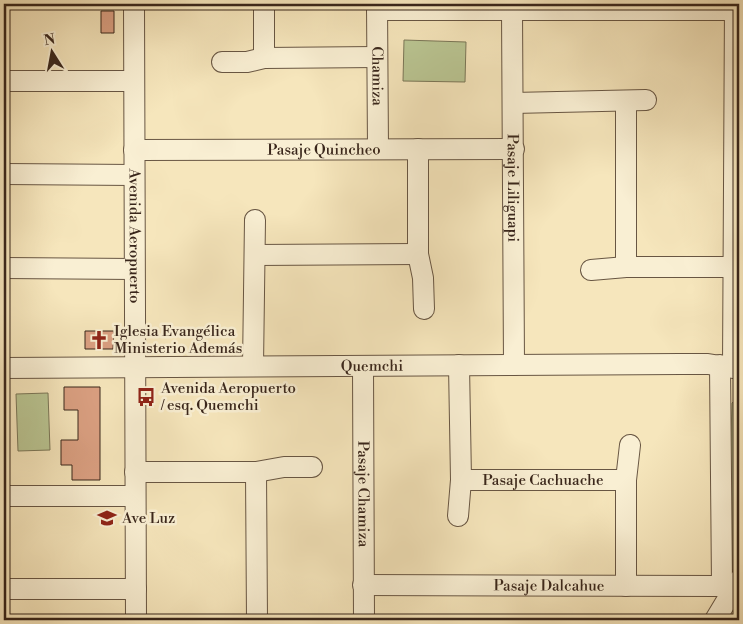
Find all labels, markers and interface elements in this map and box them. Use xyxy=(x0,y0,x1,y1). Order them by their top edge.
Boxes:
north arrow xyxy=(28,28,78,78)
text: N xyxy=(43,30,57,50)
street label: Chamiza xyxy=(367,46,387,106)
street label: Pasaje Liliguapi xyxy=(503,134,522,242)
street label: Pasaje Quincheo xyxy=(267,140,381,160)
street label: Avenida Aeropuerto xyxy=(125,167,144,304)
place label: Iglesia Evangélica Ministerio Además xyxy=(114,322,242,358)
church icon: Iglesia Evangélica Ministerio Además xyxy=(88,329,110,351)
street label: Quemchi xyxy=(341,357,403,376)
place label: Avenida Aeropuerto / esq. Quemchi xyxy=(160,379,296,415)
bus stop icon: Avenida Aeropuerto / esq. Quemchi xyxy=(135,386,157,408)
street label: Pasaje Chamiza xyxy=(353,441,373,548)
street label: Pasaje Cachuache xyxy=(482,471,604,490)
school or university icon: Ave Luz xyxy=(96,507,118,529)
place label: Ave Luz xyxy=(121,509,175,528)
street label: Pasaje Dalcahue xyxy=(494,576,604,596)

